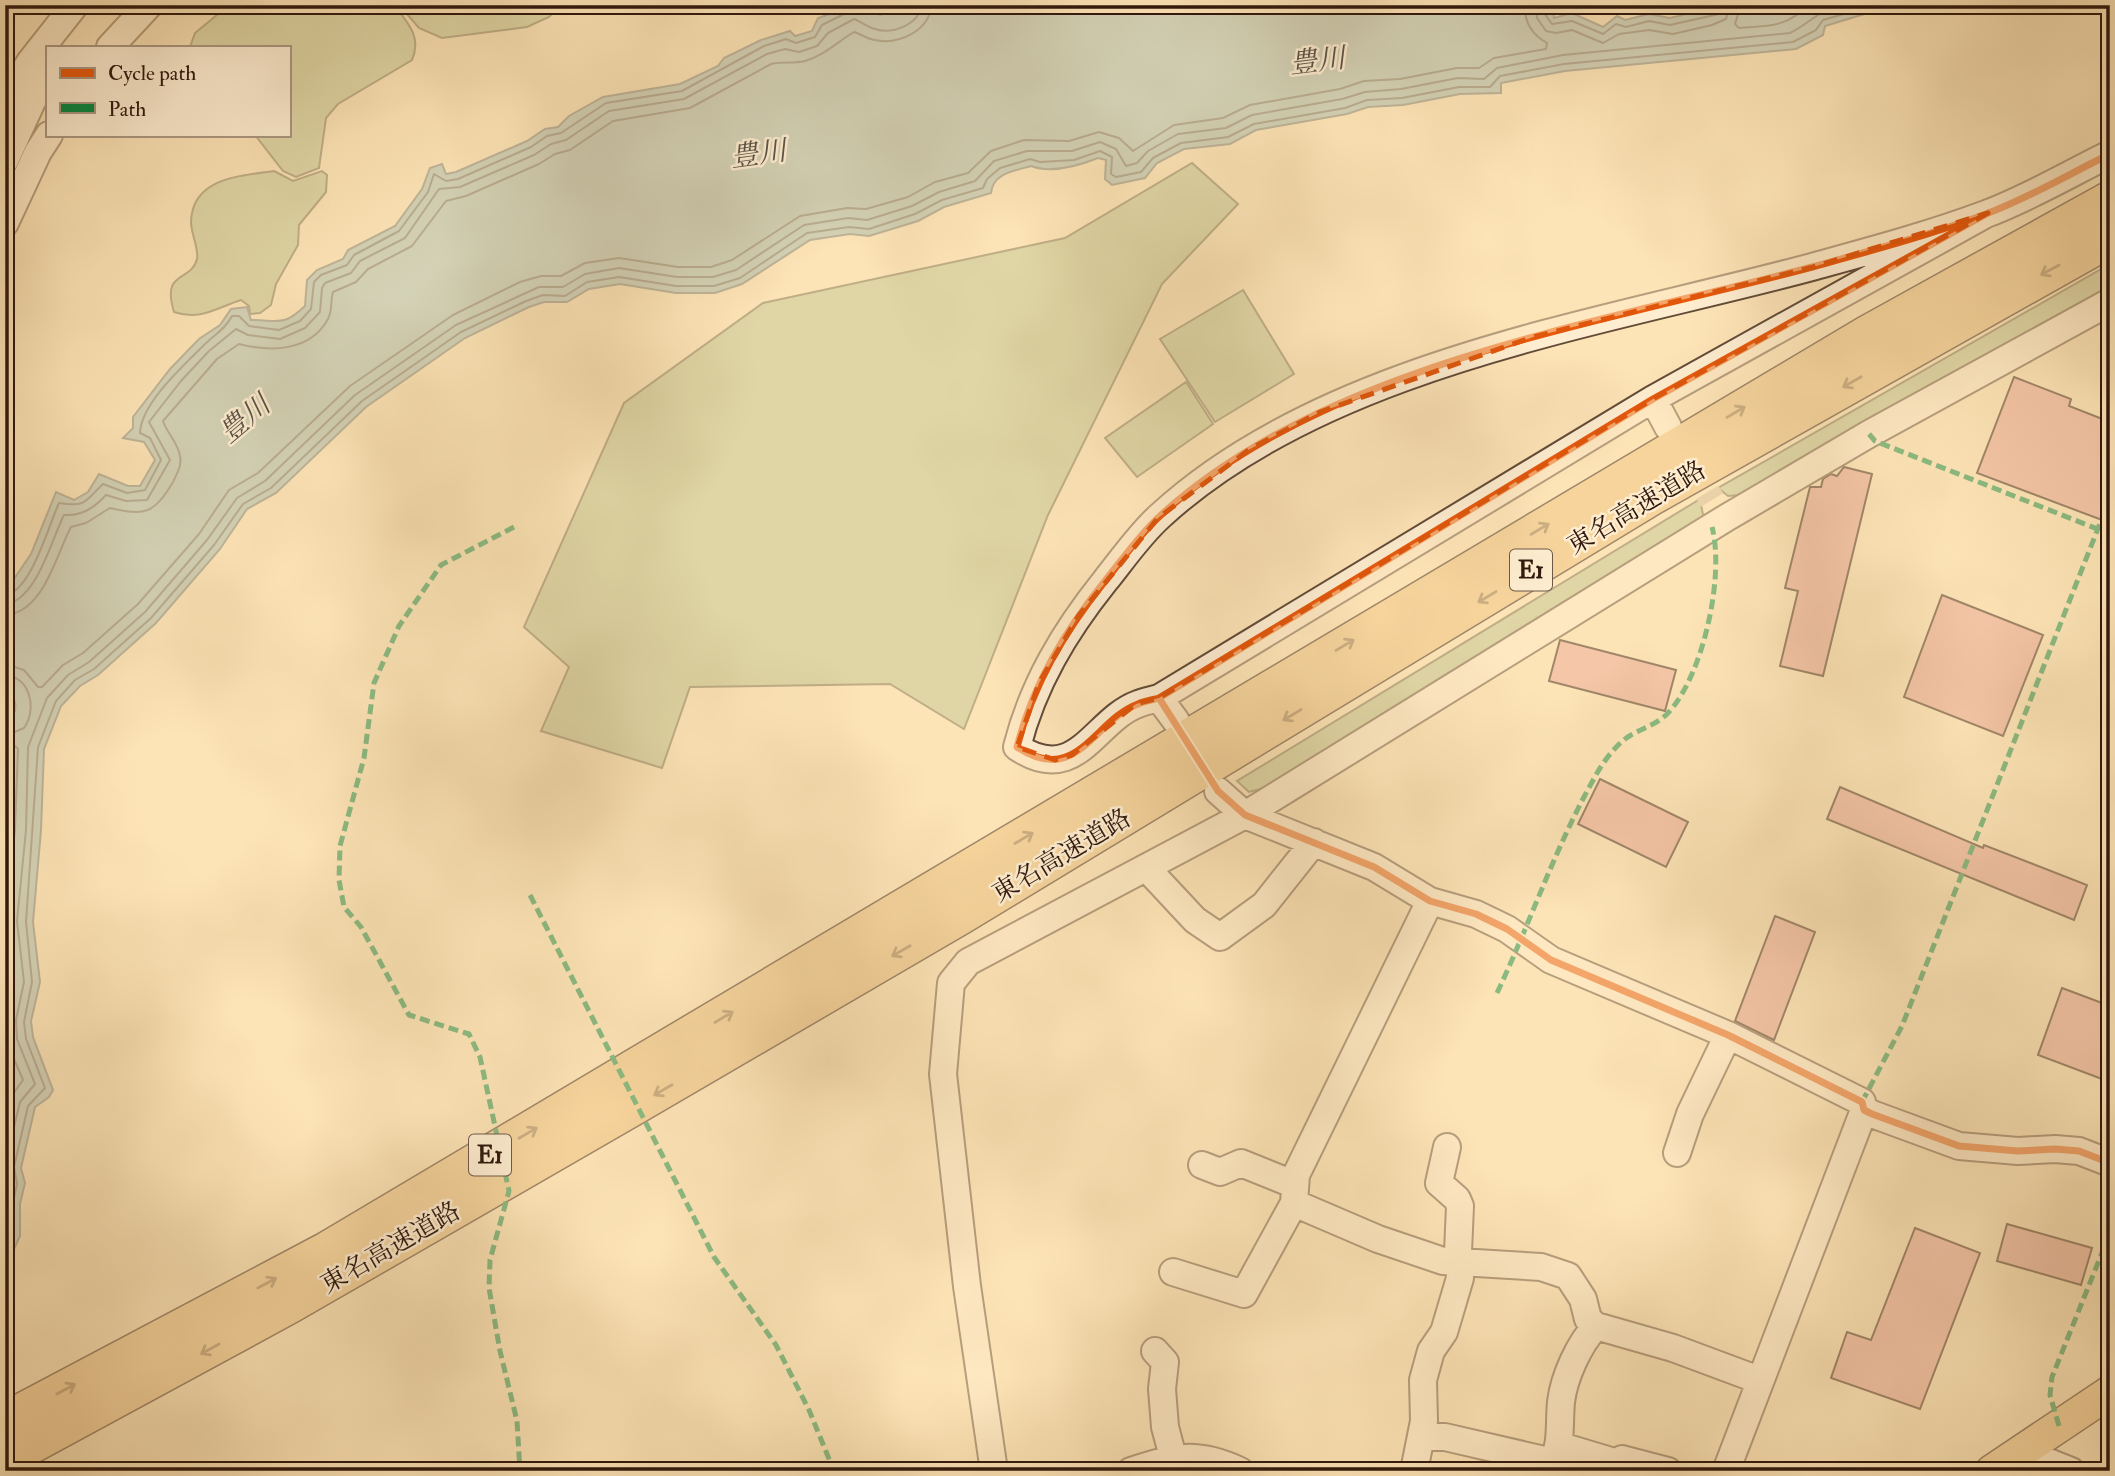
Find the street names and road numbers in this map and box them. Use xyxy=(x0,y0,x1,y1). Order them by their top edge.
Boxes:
street label: 東名高速道路 xyxy=(1561,454,1712,562)
road number: E1 xyxy=(1510,550,1552,590)
street label: 東名高速道路 xyxy=(986,802,1137,910)
road number: E1 xyxy=(469,1134,511,1176)
street label: 東名高速道路 xyxy=(315,1195,466,1301)

